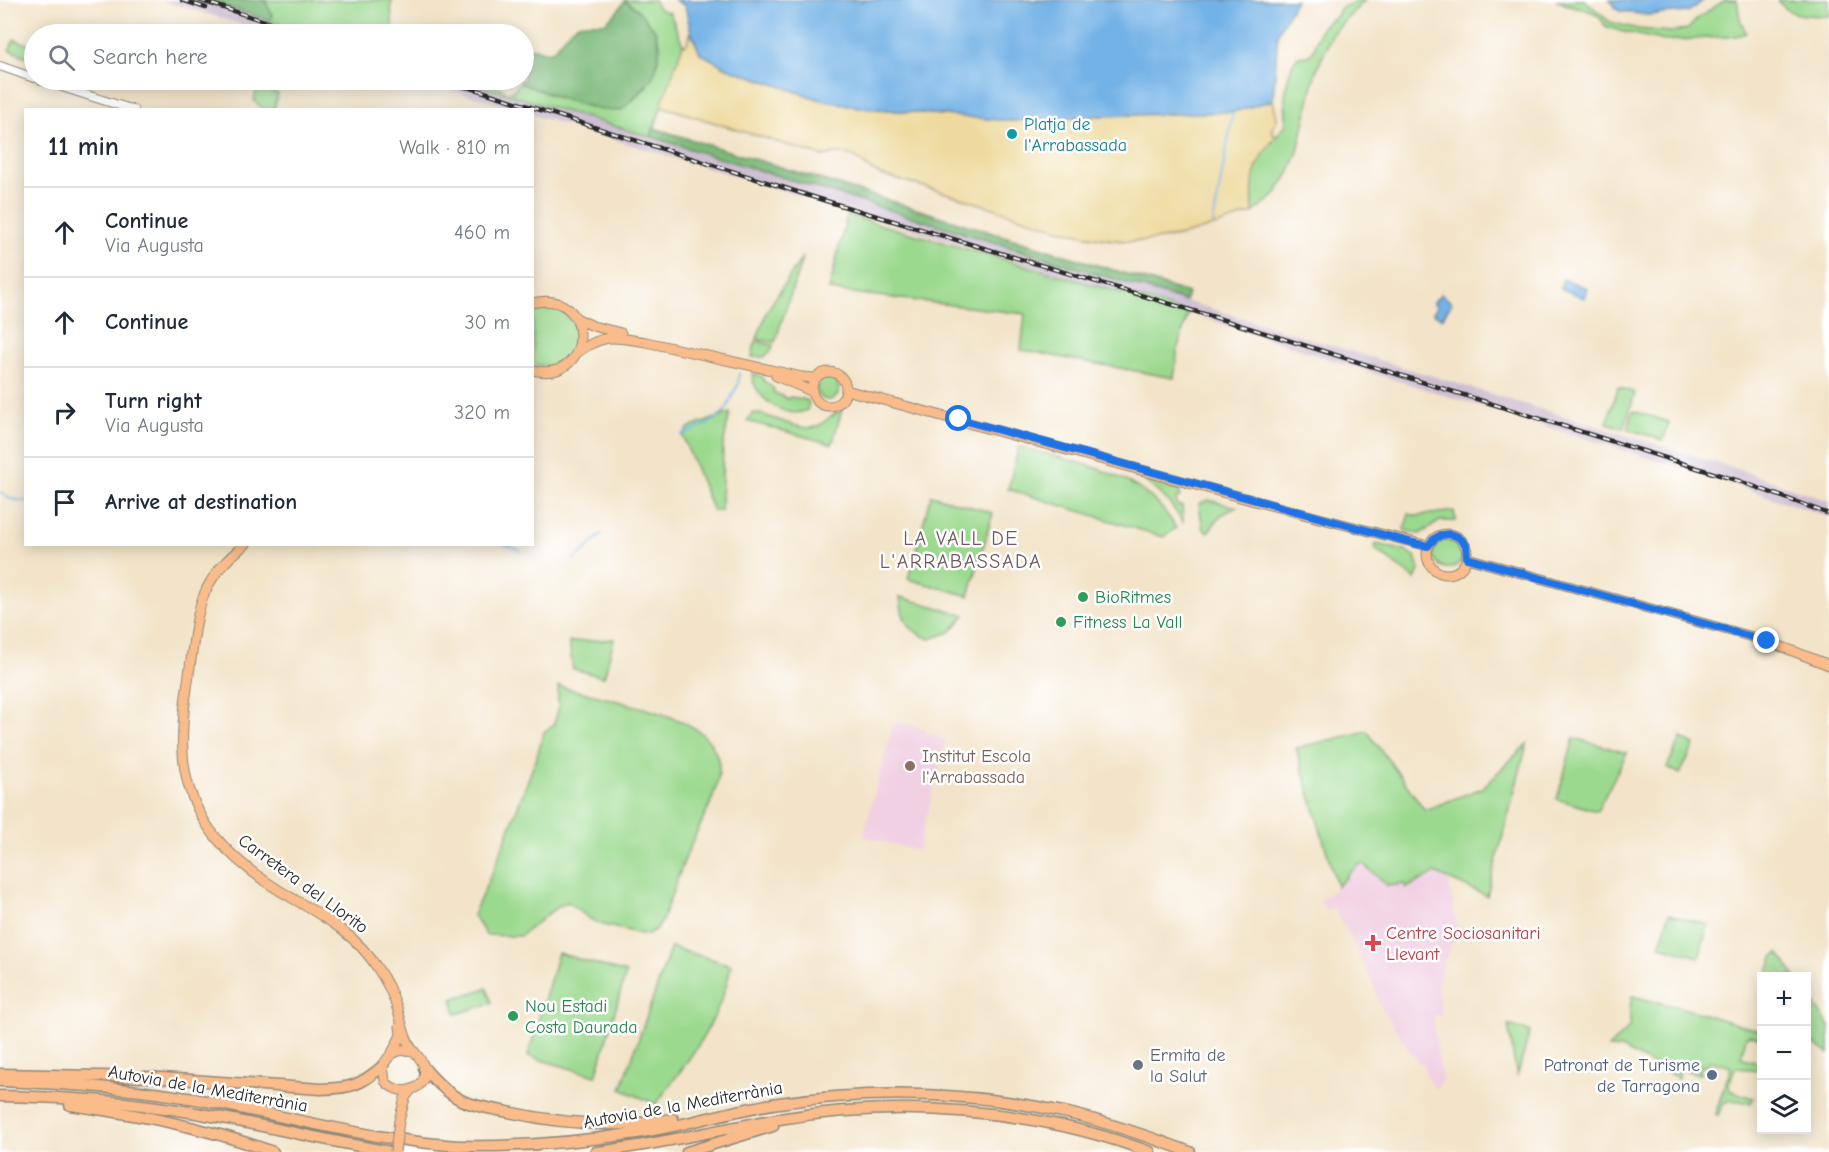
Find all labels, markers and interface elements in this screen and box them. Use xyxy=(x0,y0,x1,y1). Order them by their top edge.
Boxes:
search box xyxy=(24,24,534,90)
icon: search xyxy=(45,41,78,74)
text: Search here xyxy=(93,44,208,70)
place label: Platja de l'Arrabassada xyxy=(1024,114,1127,156)
marker: Platja de l'Arrabassada xyxy=(1005,127,1019,141)
text: 11 min xyxy=(48,132,119,162)
text: Walk · 810 m xyxy=(399,136,510,159)
text: Continue xyxy=(105,208,188,234)
icon: ahead xyxy=(48,216,81,249)
text: 460 m xyxy=(454,221,510,244)
text: Via Augusta xyxy=(105,234,204,257)
icon: ahead xyxy=(48,306,81,339)
text: Continue xyxy=(105,309,188,335)
text: 30 m xyxy=(464,311,510,334)
text: Turn right xyxy=(105,388,202,414)
icon: right xyxy=(48,396,81,429)
text: 320 m xyxy=(454,401,510,424)
route start xyxy=(945,405,971,431)
text: Via Augusta xyxy=(105,414,204,437)
icon: arrive xyxy=(48,486,81,519)
text: Arrive at destination xyxy=(105,489,297,515)
district label: LA VALL DE L'ARRABASSADA xyxy=(880,527,1042,573)
place label: BioRitmes xyxy=(1095,587,1171,608)
marker: BioRitmes xyxy=(1076,590,1090,604)
place label: Fitness La Vall xyxy=(1073,612,1182,633)
marker: Fitness La Vall xyxy=(1054,615,1068,629)
route end xyxy=(1753,627,1779,653)
place label: Institut Escola l'Arrabassada xyxy=(922,746,1031,788)
marker: Institut Escola l'Arrabassada xyxy=(903,759,917,773)
street label: Carretera del Llorito xyxy=(234,830,372,938)
place label: Centre Sociosanitari Llevant xyxy=(1386,923,1541,965)
marker: Centre Sociosanitari Llevant xyxy=(1364,934,1382,952)
map controls xyxy=(1757,972,1811,1134)
button: + xyxy=(1757,972,1811,1026)
place label: Nou Estadi Costa Daurada xyxy=(525,996,638,1038)
marker: Nou Estadi Costa Daurada xyxy=(506,1009,520,1023)
button: − xyxy=(1757,1026,1811,1080)
place label: Ermita de la Salut xyxy=(1150,1045,1225,1087)
place label: Patronat de Turisme de Tarragona xyxy=(1544,1055,1700,1097)
marker: Ermita de la Salut xyxy=(1131,1058,1145,1072)
street label: Autovia de la Mediterrània xyxy=(107,1061,309,1117)
marker: Patronat de Turisme de Tarragona xyxy=(1705,1068,1719,1082)
street label: Autovia de la Mediterrània xyxy=(582,1077,784,1133)
button: layers xyxy=(1757,1080,1811,1134)

